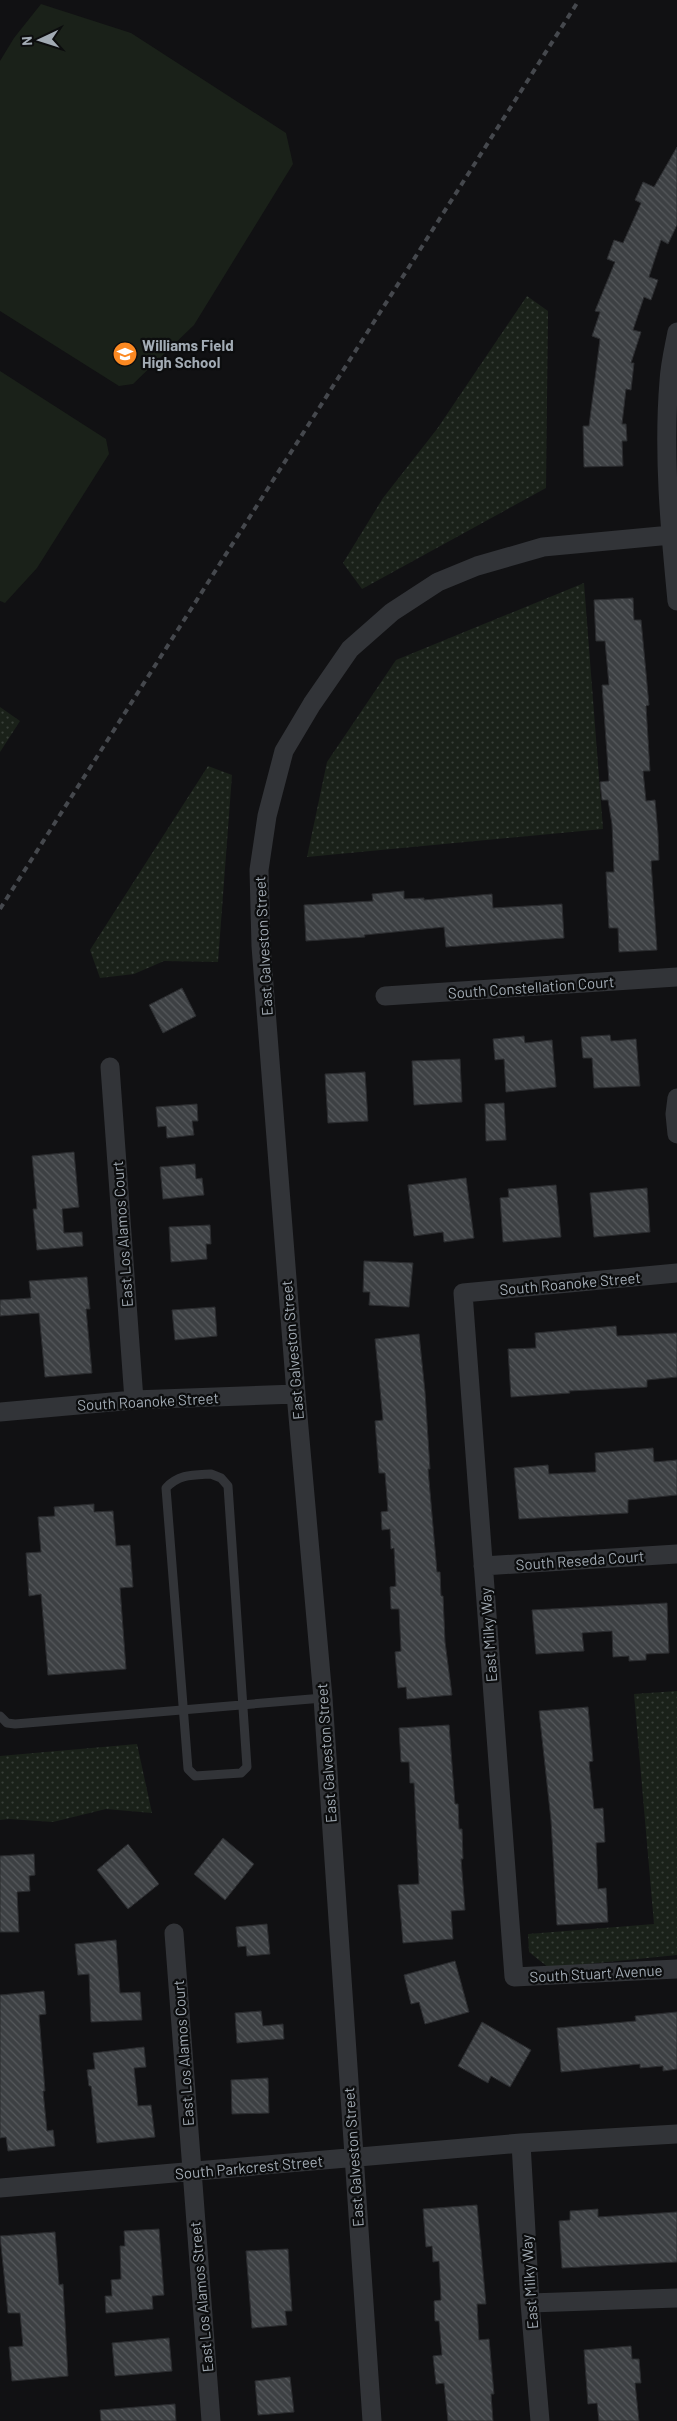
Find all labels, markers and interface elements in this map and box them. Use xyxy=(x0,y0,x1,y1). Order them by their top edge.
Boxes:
north arrow xyxy=(15,15,65,65)
text: N xyxy=(18,36,35,46)
place label: Williams Field High School xyxy=(142,336,234,371)
school or university icon: Williams Field High School xyxy=(112,341,138,367)
street label: East Galveston Street xyxy=(250,876,276,1016)
street label: South Constellation Court xyxy=(447,972,615,1002)
street label: East Los Alamos Court xyxy=(108,1160,136,1308)
street label: South Roanoke Street xyxy=(499,1268,641,1298)
street label: East Galveston Street xyxy=(277,1279,307,1421)
street label: South Roanoke Street xyxy=(77,1388,219,1414)
street label: South Reseda Court xyxy=(515,1547,645,1573)
street label: East Milky Way xyxy=(476,1587,500,1683)
street label: East Galveston Street xyxy=(312,1683,340,1823)
street label: South Stuart Avenue xyxy=(529,1961,663,1985)
street label: East Los Alamos Court xyxy=(169,1979,197,2127)
street label: East Galveston Street xyxy=(339,2087,367,2227)
street label: South Parkcrest Street xyxy=(174,2152,324,2182)
street label: East Los Alamos Street xyxy=(185,2221,217,2373)
street label: East Milky Way xyxy=(517,2234,541,2330)

